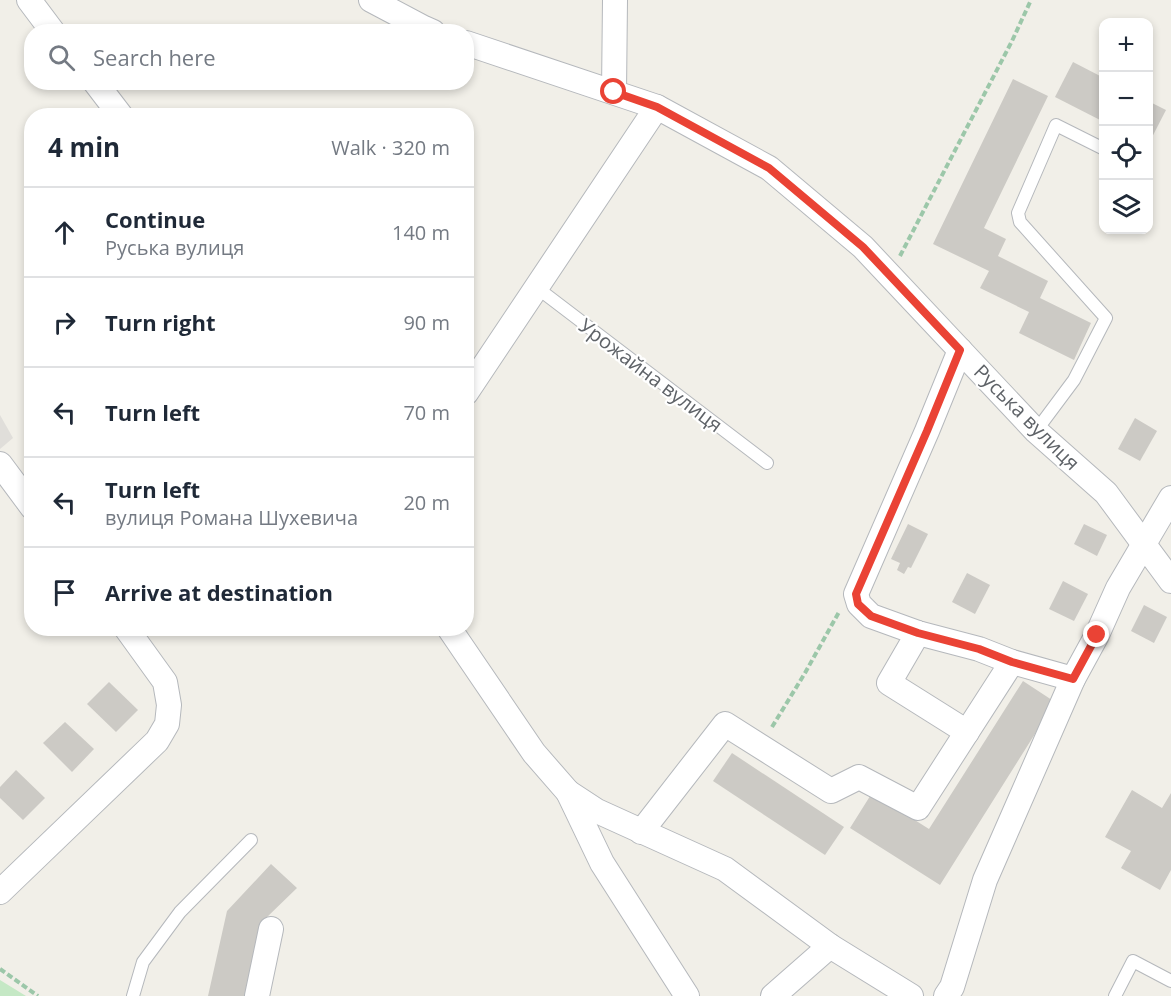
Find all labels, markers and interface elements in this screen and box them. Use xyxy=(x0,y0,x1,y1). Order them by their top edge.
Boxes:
map controls xyxy=(1099,18,1153,234)
button: + xyxy=(1099,18,1153,72)
search box xyxy=(24,24,474,90)
icon: search xyxy=(45,41,78,74)
text: Search here xyxy=(93,42,216,72)
button: − xyxy=(1099,72,1153,126)
route start xyxy=(600,78,626,104)
button: locate xyxy=(1099,126,1153,180)
text: 4 min xyxy=(48,129,120,165)
text: Walk · 320 m xyxy=(331,134,450,161)
button: layers xyxy=(1099,180,1153,234)
text: Continue xyxy=(105,204,205,234)
icon: ahead xyxy=(48,216,81,249)
text: 140 m xyxy=(392,219,450,246)
text: Руська вулиця xyxy=(105,234,244,261)
icon: right xyxy=(48,306,81,339)
text: Turn right xyxy=(105,307,216,337)
text: 90 m xyxy=(403,309,450,336)
street label: Урожайна вулиця xyxy=(574,312,728,438)
street label: Руська вулиця xyxy=(968,358,1086,476)
icon: left xyxy=(48,396,81,429)
text: Turn left xyxy=(105,397,200,427)
text: 70 m xyxy=(403,399,450,426)
text: Turn left xyxy=(105,474,200,504)
icon: left xyxy=(48,486,81,519)
text: 20 m xyxy=(403,489,450,516)
text: вулиця Романа Шухевича xyxy=(105,504,358,531)
icon: arrive xyxy=(48,576,81,609)
text: Arrive at destination xyxy=(105,577,333,607)
route end xyxy=(1083,621,1109,647)

